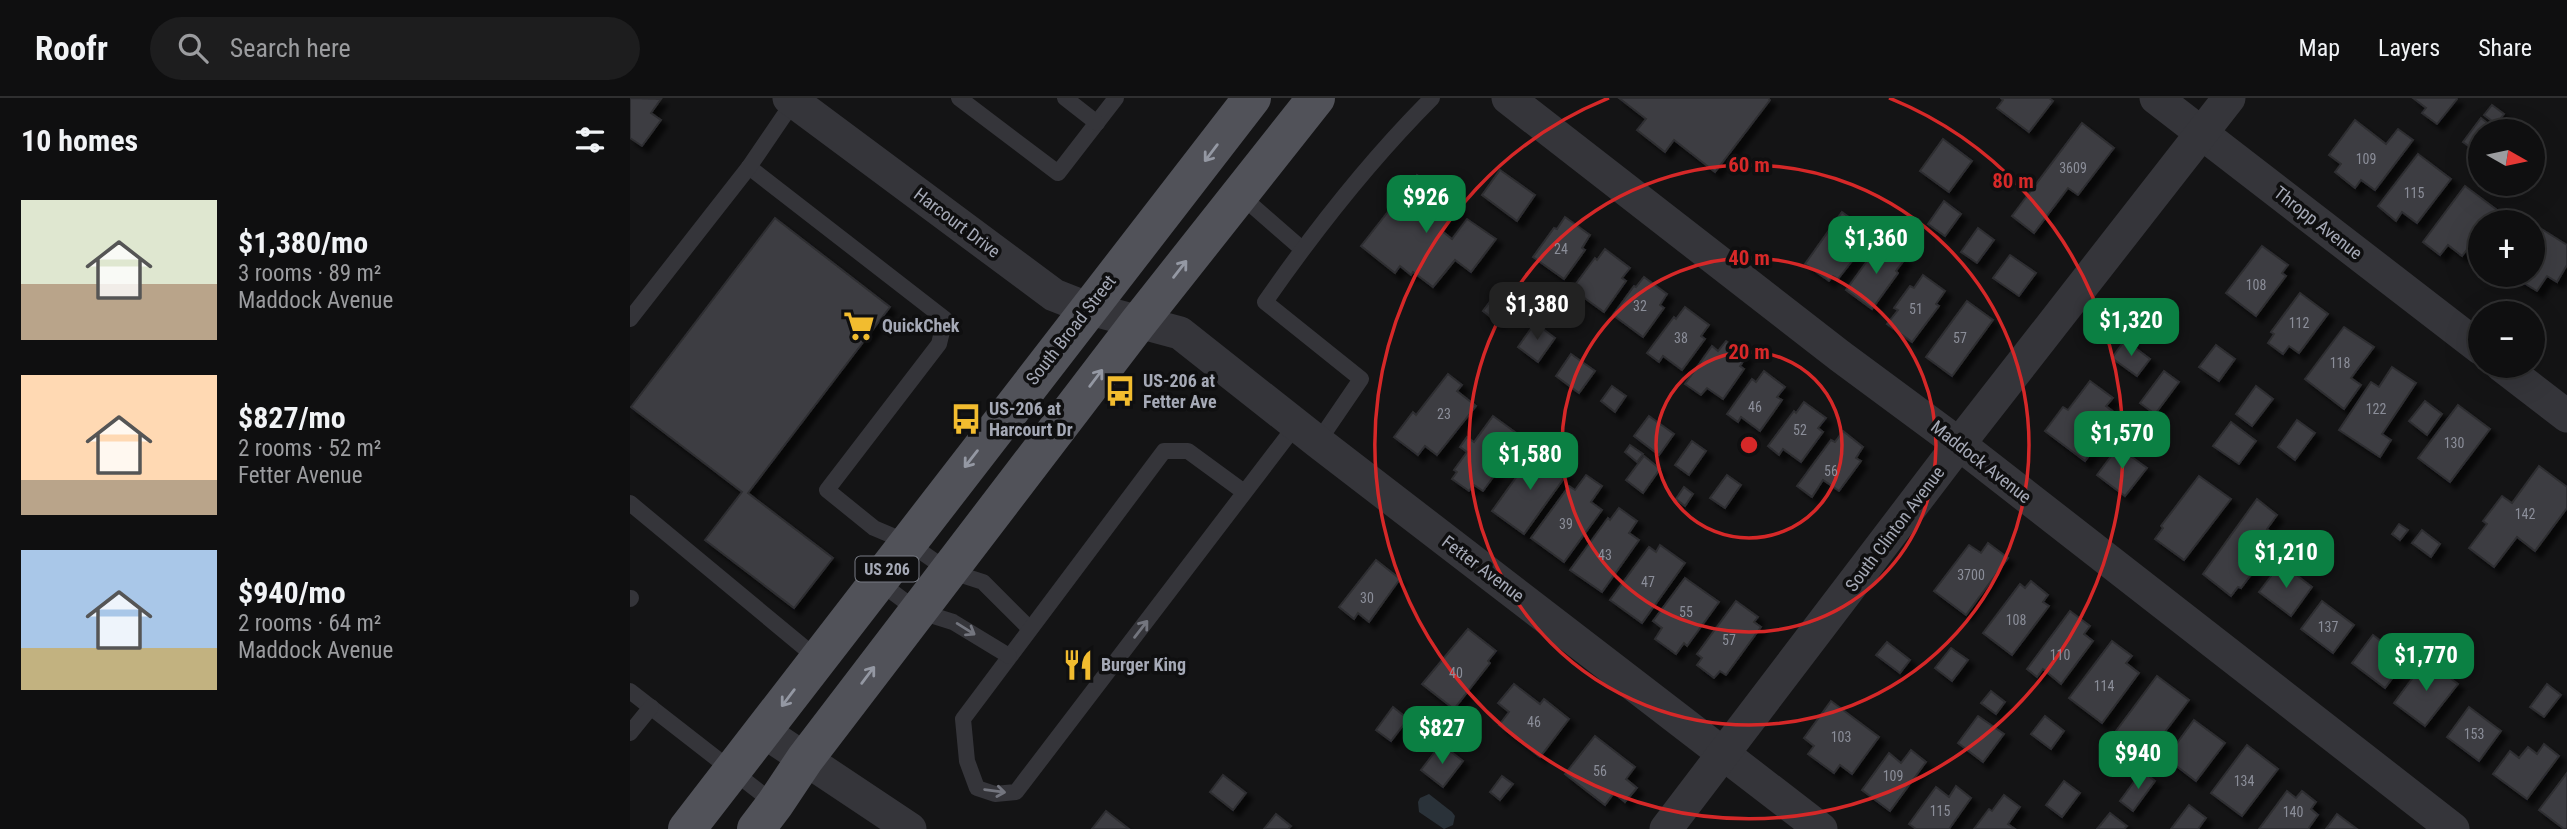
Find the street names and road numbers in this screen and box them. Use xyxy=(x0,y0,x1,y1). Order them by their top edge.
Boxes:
street label: Thropp Avenue xyxy=(2270,182,2367,264)
street label: Harcourt Drive xyxy=(910,183,1005,262)
street label: South Broad Street xyxy=(1021,271,1120,389)
street label: Maddock Avenue xyxy=(1927,416,2036,507)
street label: South Clinton Avenue xyxy=(1841,462,1949,595)
street label: Fetter Avenue xyxy=(1438,531,1529,606)
road number: US 206 xyxy=(856,556,918,582)

